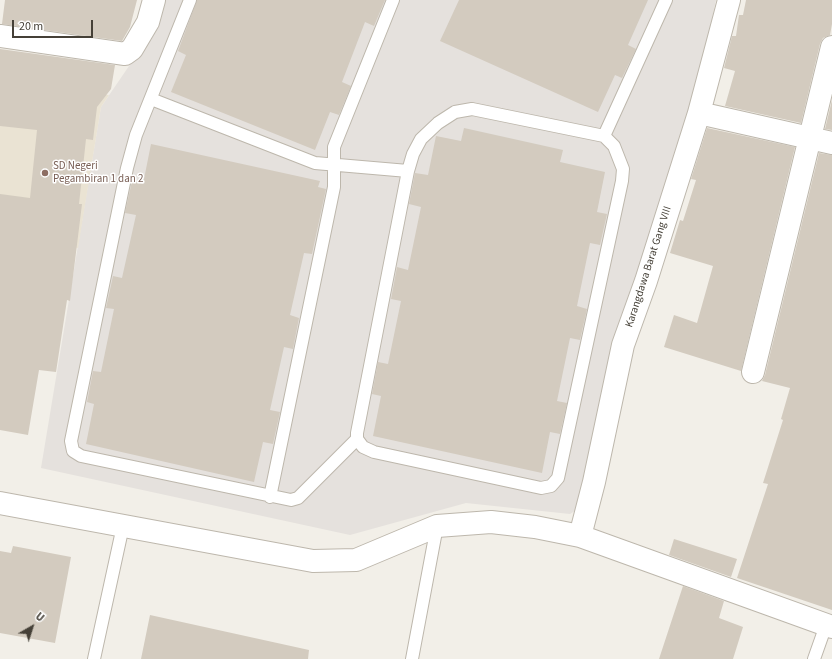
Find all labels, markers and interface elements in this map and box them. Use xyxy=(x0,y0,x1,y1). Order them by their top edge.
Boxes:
scale bar xyxy=(14,12,95,38)
text: 20 m xyxy=(19,18,43,35)
place label: SD Negeri Pegambiran 1 dan 2 xyxy=(53,160,143,186)
marker: SD Negeri Pegambiran 1 dan 2 xyxy=(40,168,50,178)
street label: Karangdawa Barat Gang VIII xyxy=(623,205,675,329)
north arrow xyxy=(12,607,52,647)
text: U xyxy=(32,609,47,625)

